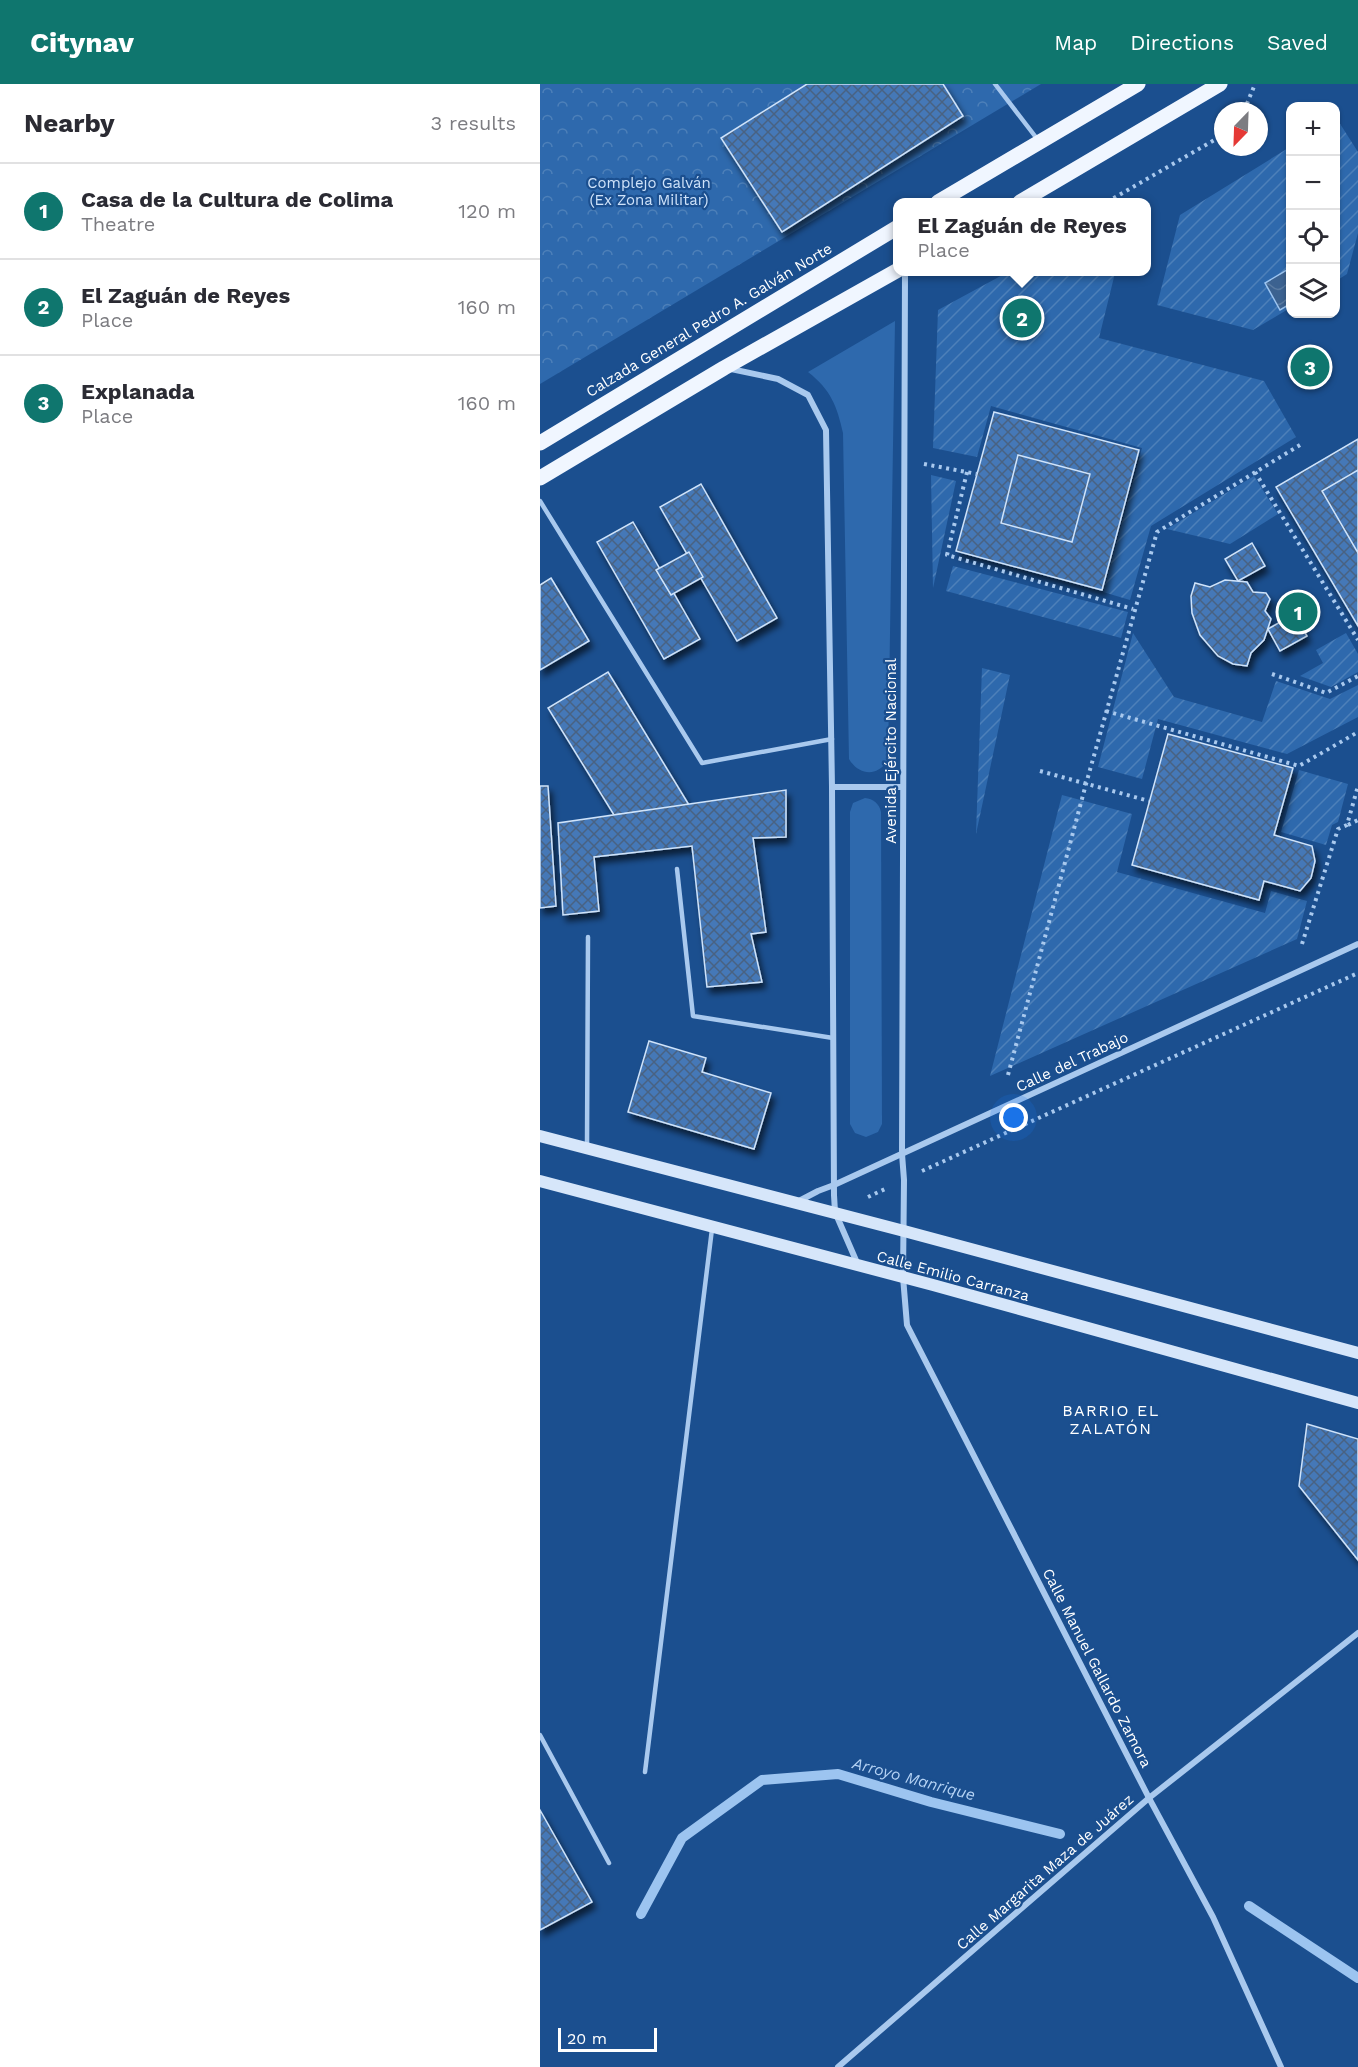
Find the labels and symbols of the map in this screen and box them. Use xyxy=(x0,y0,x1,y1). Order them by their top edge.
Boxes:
north arrow xyxy=(1214,102,1268,156)
park label: Complejo Galván (Ex Zona Militar) xyxy=(587,174,711,209)
street label: Calzada General Pedro A. Galván Norte xyxy=(583,239,835,401)
pin: 2 xyxy=(1002,296,1042,340)
pin: 3 xyxy=(1290,344,1330,390)
pin: 1 xyxy=(1278,590,1317,634)
street label: Avenida Ejército Nacional xyxy=(882,658,900,844)
street label: Calle del Trabajo xyxy=(1013,1028,1131,1096)
your location xyxy=(999,1103,1028,1132)
street label: Calle Emilio Carranza xyxy=(875,1247,1032,1305)
district label: BARRIO EL ZALATÓN xyxy=(1062,1401,1160,1438)
street label: Calle Manuel Gallardo Zamora xyxy=(1039,1565,1156,1771)
water label: Arroyo Manrique xyxy=(849,1753,978,1805)
street label: Calle Margarita Maza de Juárez xyxy=(953,1790,1137,1954)
scale bar xyxy=(558,2025,657,2052)

